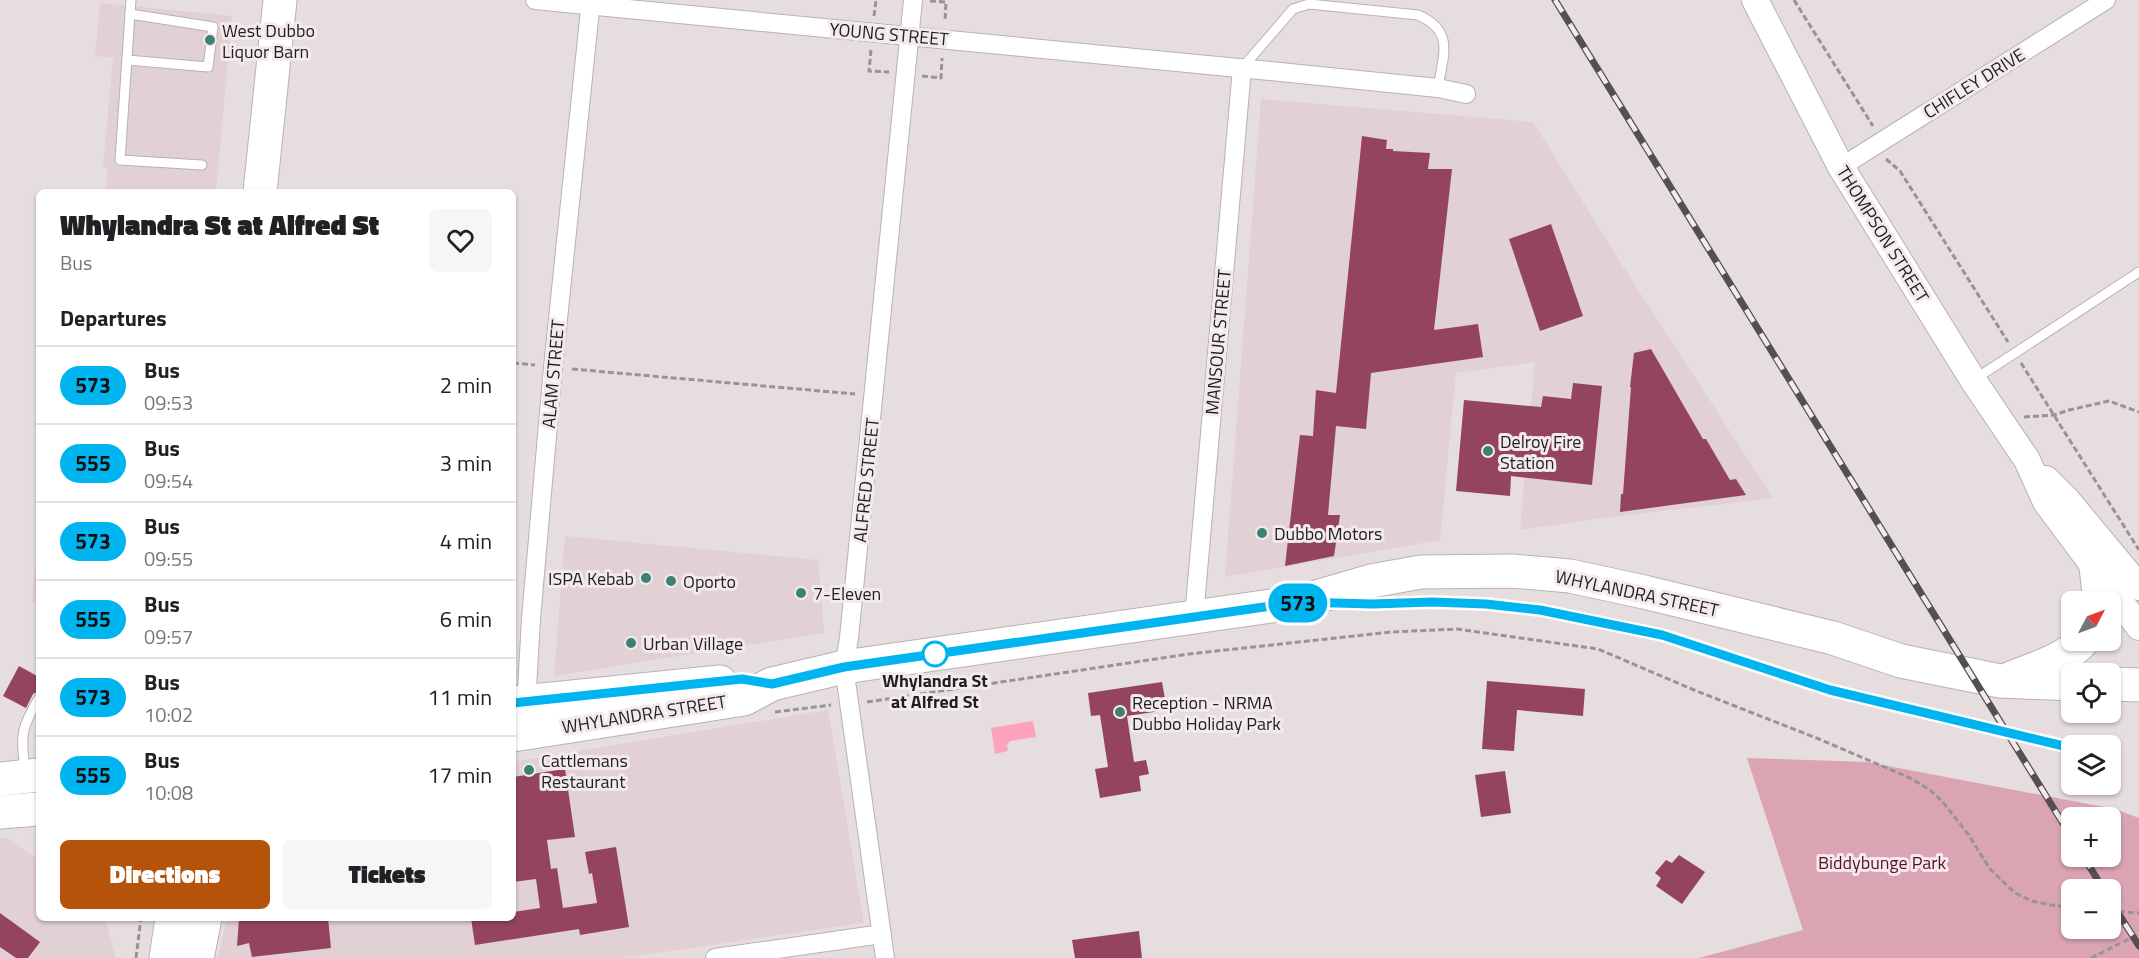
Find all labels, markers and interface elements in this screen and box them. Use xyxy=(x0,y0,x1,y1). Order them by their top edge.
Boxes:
street label: YOUNG STREET xyxy=(828,15,950,53)
place label: West Dubbo Liquor Barn xyxy=(222,17,315,65)
marker: West Dubbo Liquor Barn xyxy=(203,33,217,47)
street label: CHIFLEY DRIVE xyxy=(1918,41,2030,125)
street label: THOMPSON STREET xyxy=(1830,160,1936,308)
text: Whylandra St at Alfred St xyxy=(60,203,379,246)
button: heart xyxy=(429,209,492,272)
text: Bus xyxy=(60,247,92,278)
street label: MANSOUR STREET xyxy=(1198,268,1238,416)
text: Departures xyxy=(60,301,167,335)
street label: ALAM STREET xyxy=(535,318,571,429)
text: Bus xyxy=(144,353,180,387)
text: 2 min xyxy=(440,368,492,402)
text: 573 xyxy=(75,369,111,401)
text: 09:53 xyxy=(144,387,193,418)
street label: ALFRED STREET xyxy=(846,416,886,544)
place label: Delroy Fire Station xyxy=(1500,428,1581,476)
text: Bus xyxy=(144,431,180,465)
marker: Delroy Fire Station xyxy=(1481,444,1495,458)
text: 3 min xyxy=(440,446,492,480)
text: 555 xyxy=(75,447,111,479)
text: 09:54 xyxy=(144,465,193,496)
text: Bus xyxy=(144,509,180,543)
place label: Dubbo Motors xyxy=(1274,520,1382,547)
text: 4 min xyxy=(440,524,492,558)
text: 573 xyxy=(75,525,111,557)
marker: Dubbo Motors xyxy=(1255,526,1269,540)
text: 09:55 xyxy=(144,543,193,574)
street label: WHYLANDRA STREET xyxy=(1553,563,1722,624)
place label: ISPA Kebab xyxy=(548,565,634,592)
place label: Oporto xyxy=(683,568,736,595)
marker: ISPA Kebab xyxy=(639,571,653,585)
marker: Oporto xyxy=(664,574,678,588)
place label: 7-Eleven xyxy=(813,580,881,607)
line badge: 573 xyxy=(1264,584,1332,622)
marker: 7-Eleven xyxy=(794,586,808,600)
text: Bus xyxy=(144,587,180,621)
text: 573 xyxy=(1280,587,1316,619)
north arrow xyxy=(2061,591,2121,651)
map controls xyxy=(2061,591,2121,939)
text: 6 min xyxy=(440,602,492,636)
text: 555 xyxy=(75,603,111,635)
text: 09:57 xyxy=(144,621,193,652)
place label: Urban Village xyxy=(643,630,743,657)
marker: Urban Village xyxy=(624,636,638,650)
marker: Whylandra St at Alfred St xyxy=(922,641,948,667)
button: locate xyxy=(2061,663,2121,723)
text: Bus xyxy=(144,665,180,699)
place label: Whylandra St at Alfred St xyxy=(882,667,988,715)
text: 11 min xyxy=(427,680,492,714)
text: 573 xyxy=(75,681,111,713)
street label: WHYLANDRA STREET xyxy=(560,688,729,740)
place label: Reception - NRMA Dubbo Holiday Park xyxy=(1132,689,1281,737)
text: 10:02 xyxy=(144,699,193,730)
marker: Reception - NRMA Dubbo Holiday Park xyxy=(1113,705,1127,719)
button: layers xyxy=(2061,735,2121,795)
text: Bus xyxy=(144,743,180,777)
place label: Cattlemans Restaurant xyxy=(541,747,628,795)
text: 17 min xyxy=(427,758,492,792)
text: 555 xyxy=(75,759,111,791)
marker: Cattlemans Restaurant xyxy=(522,763,536,777)
text: 10:08 xyxy=(144,777,193,808)
button: + xyxy=(2061,807,2121,867)
button: Directions xyxy=(60,840,270,909)
button: Tickets xyxy=(282,840,492,909)
park label: Biddybunge Park xyxy=(1818,849,1946,876)
button: − xyxy=(2061,879,2121,939)

